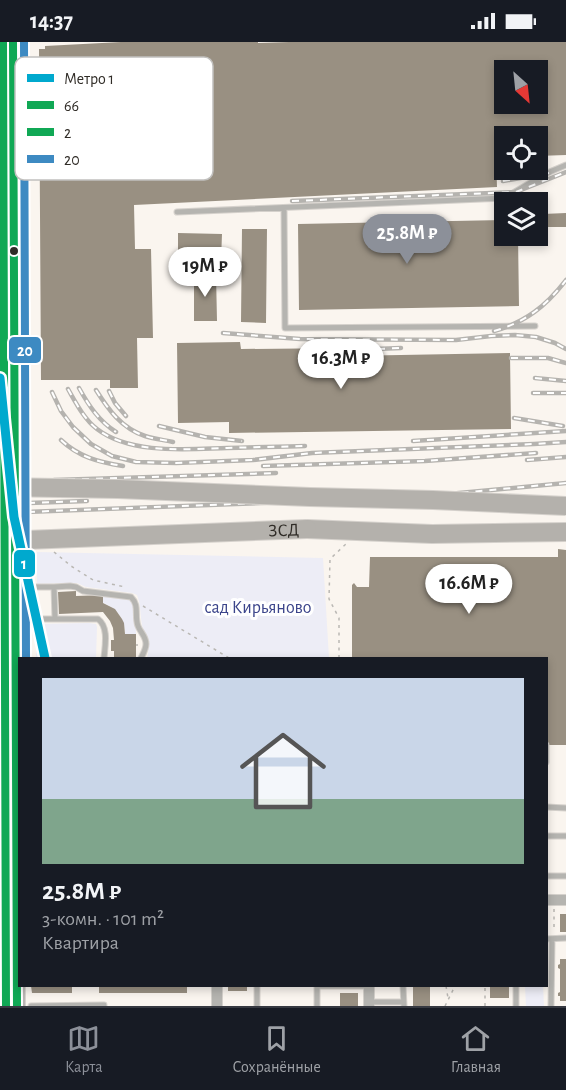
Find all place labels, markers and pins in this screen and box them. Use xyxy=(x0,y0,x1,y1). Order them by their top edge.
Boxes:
pin: 25.8M ₽ xyxy=(352,214,462,265)
unlabelled marker xyxy=(8,245,20,257)
pin: 19M ₽ xyxy=(163,247,247,298)
pin: 16.3M ₽ xyxy=(286,339,396,390)
pin: 16.6M ₽ xyxy=(414,564,524,615)

